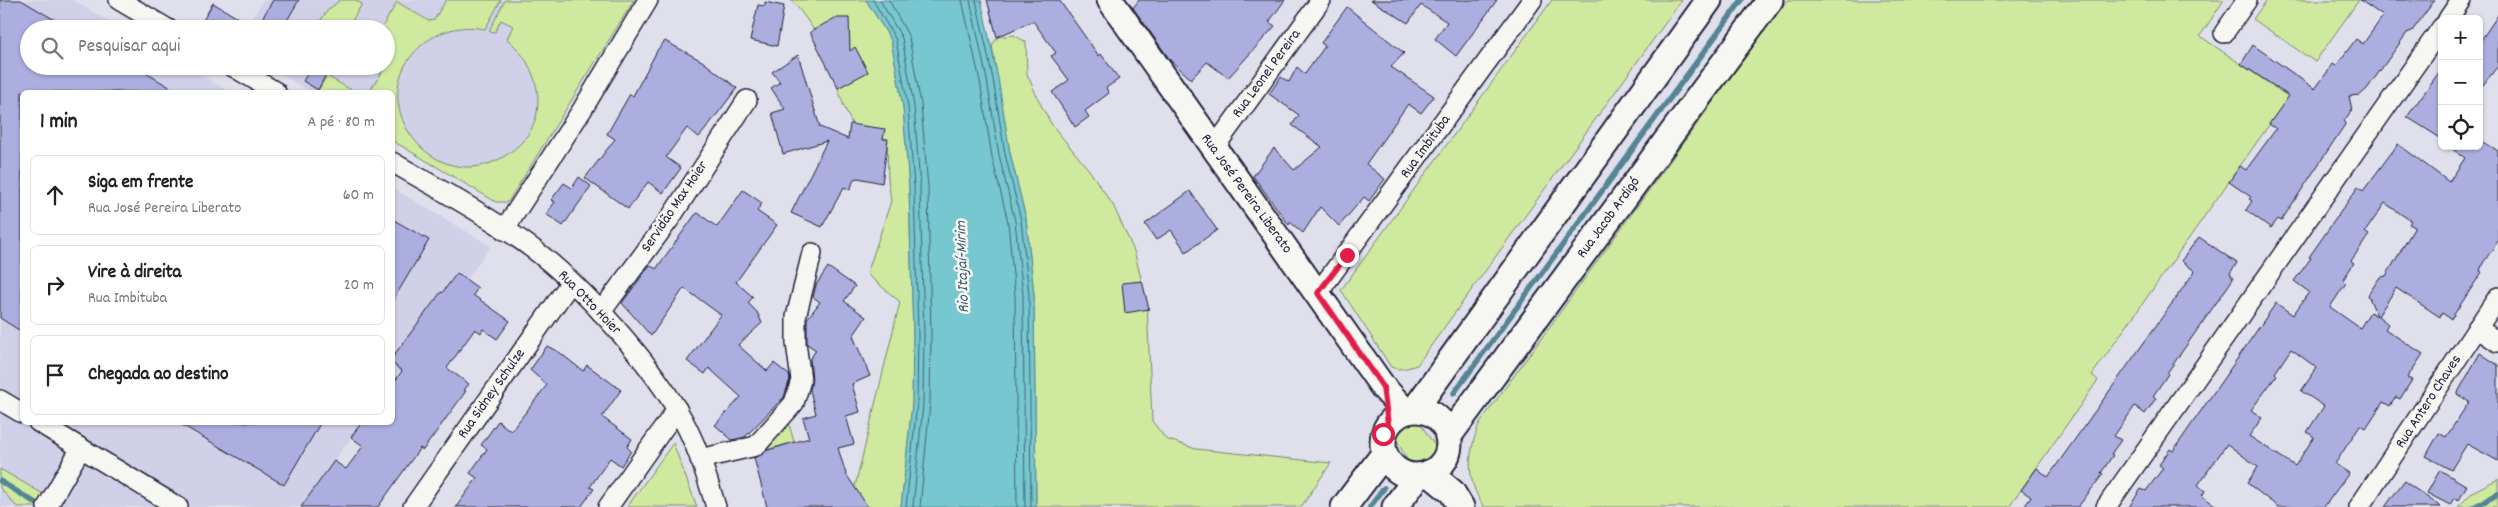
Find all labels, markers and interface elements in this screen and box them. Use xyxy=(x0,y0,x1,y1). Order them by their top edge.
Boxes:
map controls xyxy=(2438,15,2483,150)
button: + xyxy=(2438,15,2483,60)
search box xyxy=(20,20,395,75)
street label: Rua Leonel Pereira xyxy=(1227,24,1307,123)
icon: search xyxy=(38,34,66,62)
text: Pesquisar aqui xyxy=(78,34,180,61)
button: − xyxy=(2438,60,2483,105)
button: locate xyxy=(2438,105,2483,150)
text: 1 min xyxy=(40,108,77,138)
street label: Rua Imbituba xyxy=(1395,110,1457,183)
text: A pé · 80 m xyxy=(308,111,375,134)
street label: Rua José Pereira Liberato xyxy=(1195,129,1297,259)
street label: Servidão Max Hoier xyxy=(636,156,714,257)
text: Siga em frente xyxy=(88,170,193,197)
street label: Rua Jacob Ardigó xyxy=(1572,172,1646,263)
icon: ahead xyxy=(41,181,69,209)
text: 60 m xyxy=(343,184,374,207)
text: Rua José Pereira Liberato xyxy=(88,197,241,220)
water label: Rio Itajaí-Mirim xyxy=(950,220,976,313)
route end xyxy=(1336,244,1359,267)
text: Vire à direita xyxy=(88,260,181,287)
street label: Rua Otto Hoier xyxy=(552,265,626,341)
icon: right xyxy=(41,271,69,299)
text: 20 m xyxy=(344,274,374,297)
text: Rua Imbituba xyxy=(88,287,167,310)
street label: Rua Sidney Schulze xyxy=(453,344,532,444)
street label: Rua Antero Chaves xyxy=(2390,351,2468,453)
icon: arrive xyxy=(41,361,69,389)
text: Chegada ao destino xyxy=(88,362,229,389)
route start xyxy=(1372,423,1395,446)

